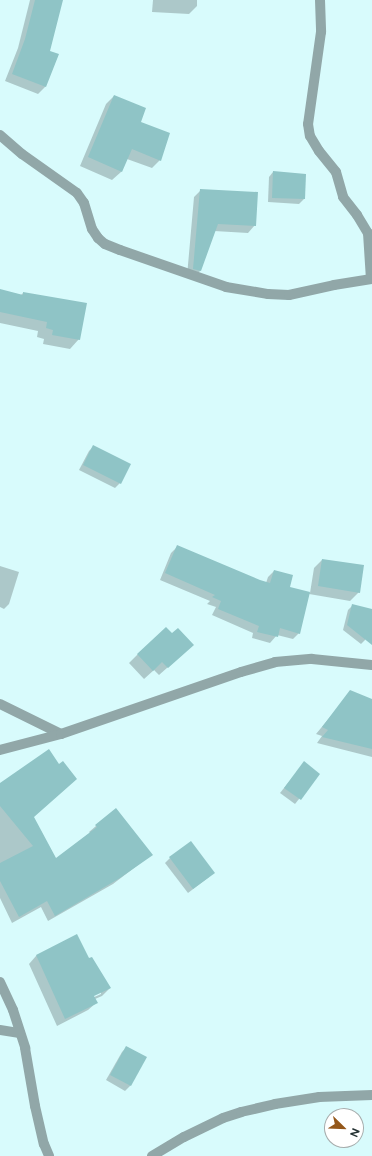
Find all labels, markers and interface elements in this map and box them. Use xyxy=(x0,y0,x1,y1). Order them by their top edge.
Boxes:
north arrow xyxy=(324,1108,364,1148)
text: N xyxy=(347,1126,362,1139)

